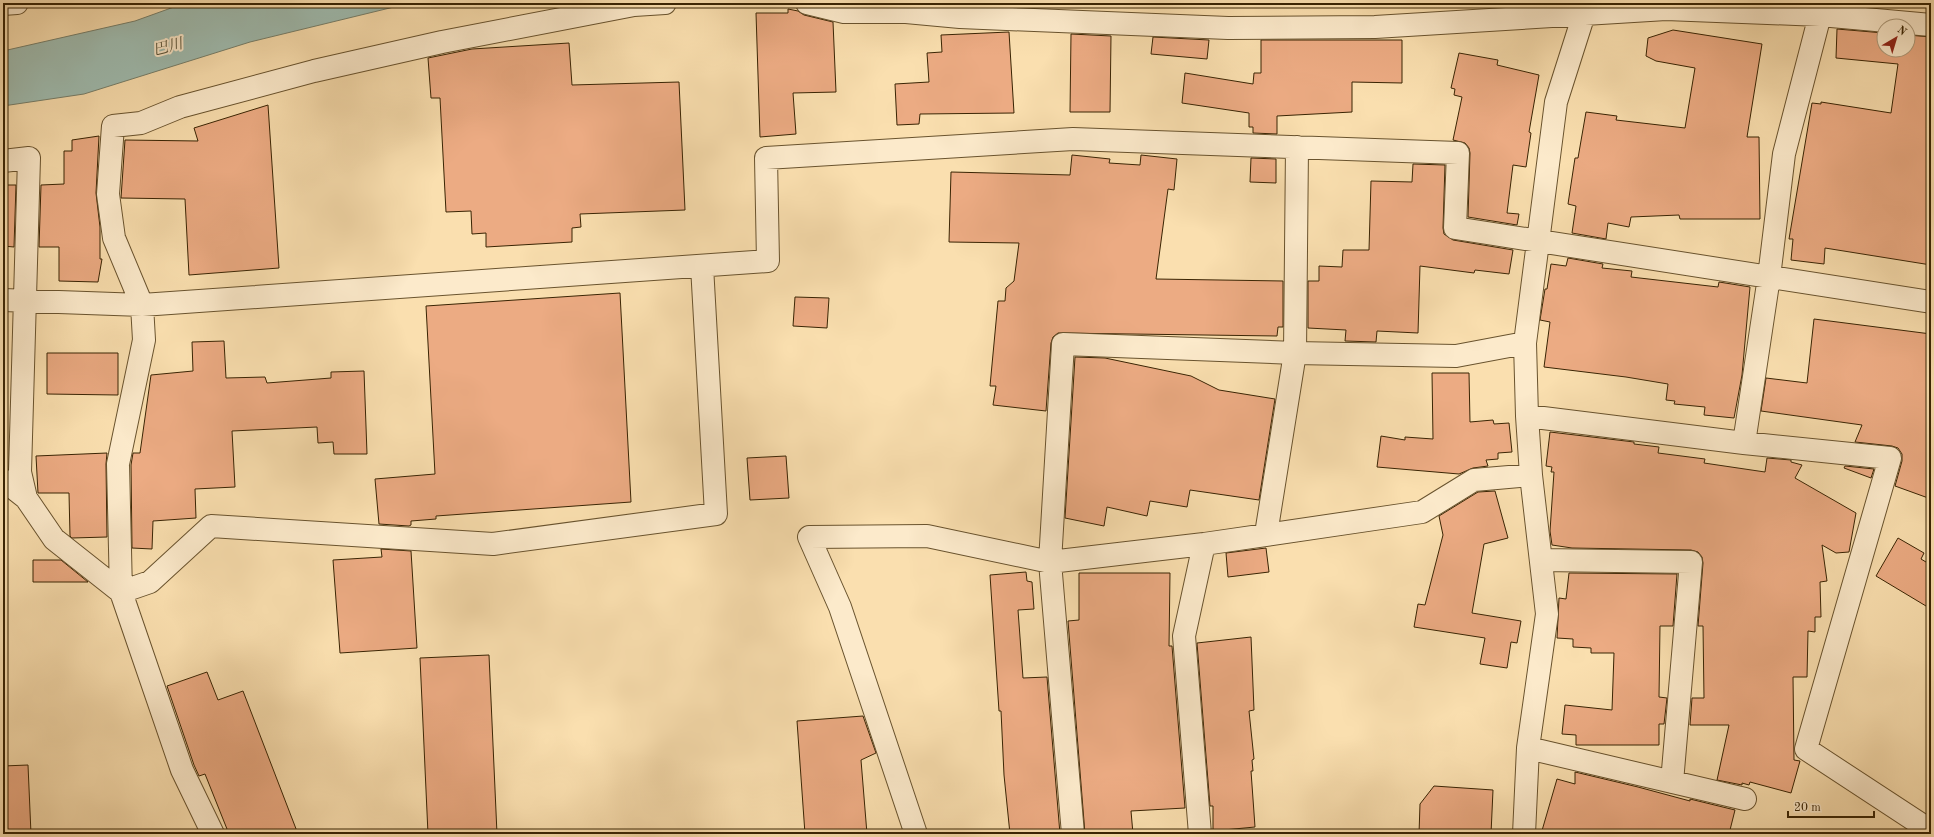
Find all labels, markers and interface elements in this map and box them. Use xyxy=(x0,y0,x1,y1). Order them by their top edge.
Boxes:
north arrow xyxy=(1876,18,1916,58)
text: N xyxy=(1895,24,1908,39)
water label: 巴川 xyxy=(151,35,186,59)
scale bar xyxy=(1788,793,1874,819)
text: 20 m xyxy=(1794,802,1821,814)

